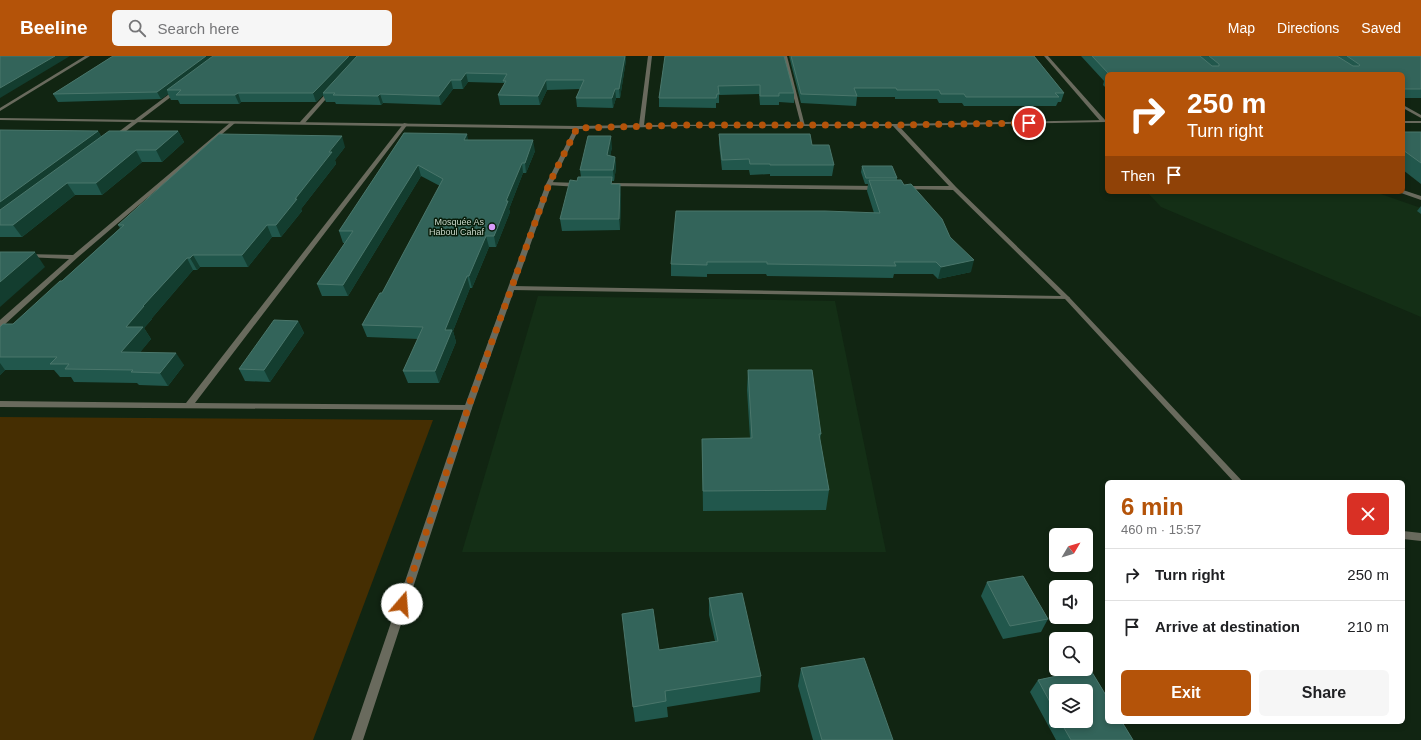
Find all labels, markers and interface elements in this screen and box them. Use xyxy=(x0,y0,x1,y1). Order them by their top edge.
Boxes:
search box xyxy=(112,10,392,46)
text: Beeline xyxy=(20,17,88,38)
icon: search xyxy=(126,17,148,39)
text: Search here xyxy=(158,20,239,37)
text: Map xyxy=(1228,20,1255,36)
text: Directions xyxy=(1277,20,1339,36)
text: Saved xyxy=(1361,20,1401,36)
icon: right xyxy=(1121,88,1173,140)
text: 250 m xyxy=(1187,88,1266,119)
pin xyxy=(1012,106,1046,140)
icon: arrive xyxy=(1018,112,1040,134)
text: Turn right xyxy=(1187,121,1263,141)
icon: arrive xyxy=(1163,164,1185,186)
text: Then xyxy=(1121,167,1155,184)
place label: Mosquée As Haboul Cahaf xyxy=(429,217,484,237)
marker: Mosquée As Haboul Cahaf xyxy=(487,222,497,232)
text: 6 min xyxy=(1121,493,1184,520)
button: close xyxy=(1347,493,1389,535)
text: 460 m · 15:57 xyxy=(1121,522,1201,537)
north arrow xyxy=(1049,528,1093,572)
map controls xyxy=(1049,528,1093,728)
icon: right xyxy=(1121,564,1143,586)
text: Turn right xyxy=(1155,566,1225,583)
text: 250 m xyxy=(1347,566,1389,583)
button: sound xyxy=(1049,580,1093,624)
position arrow xyxy=(381,583,423,625)
icon: arrive xyxy=(1121,616,1143,638)
text: Arrive at destination xyxy=(1155,618,1300,635)
text: 210 m xyxy=(1347,618,1389,635)
button: search xyxy=(1049,632,1093,676)
button: Exit xyxy=(1121,670,1251,716)
button: Share xyxy=(1259,670,1389,716)
button: layers xyxy=(1049,684,1093,728)

